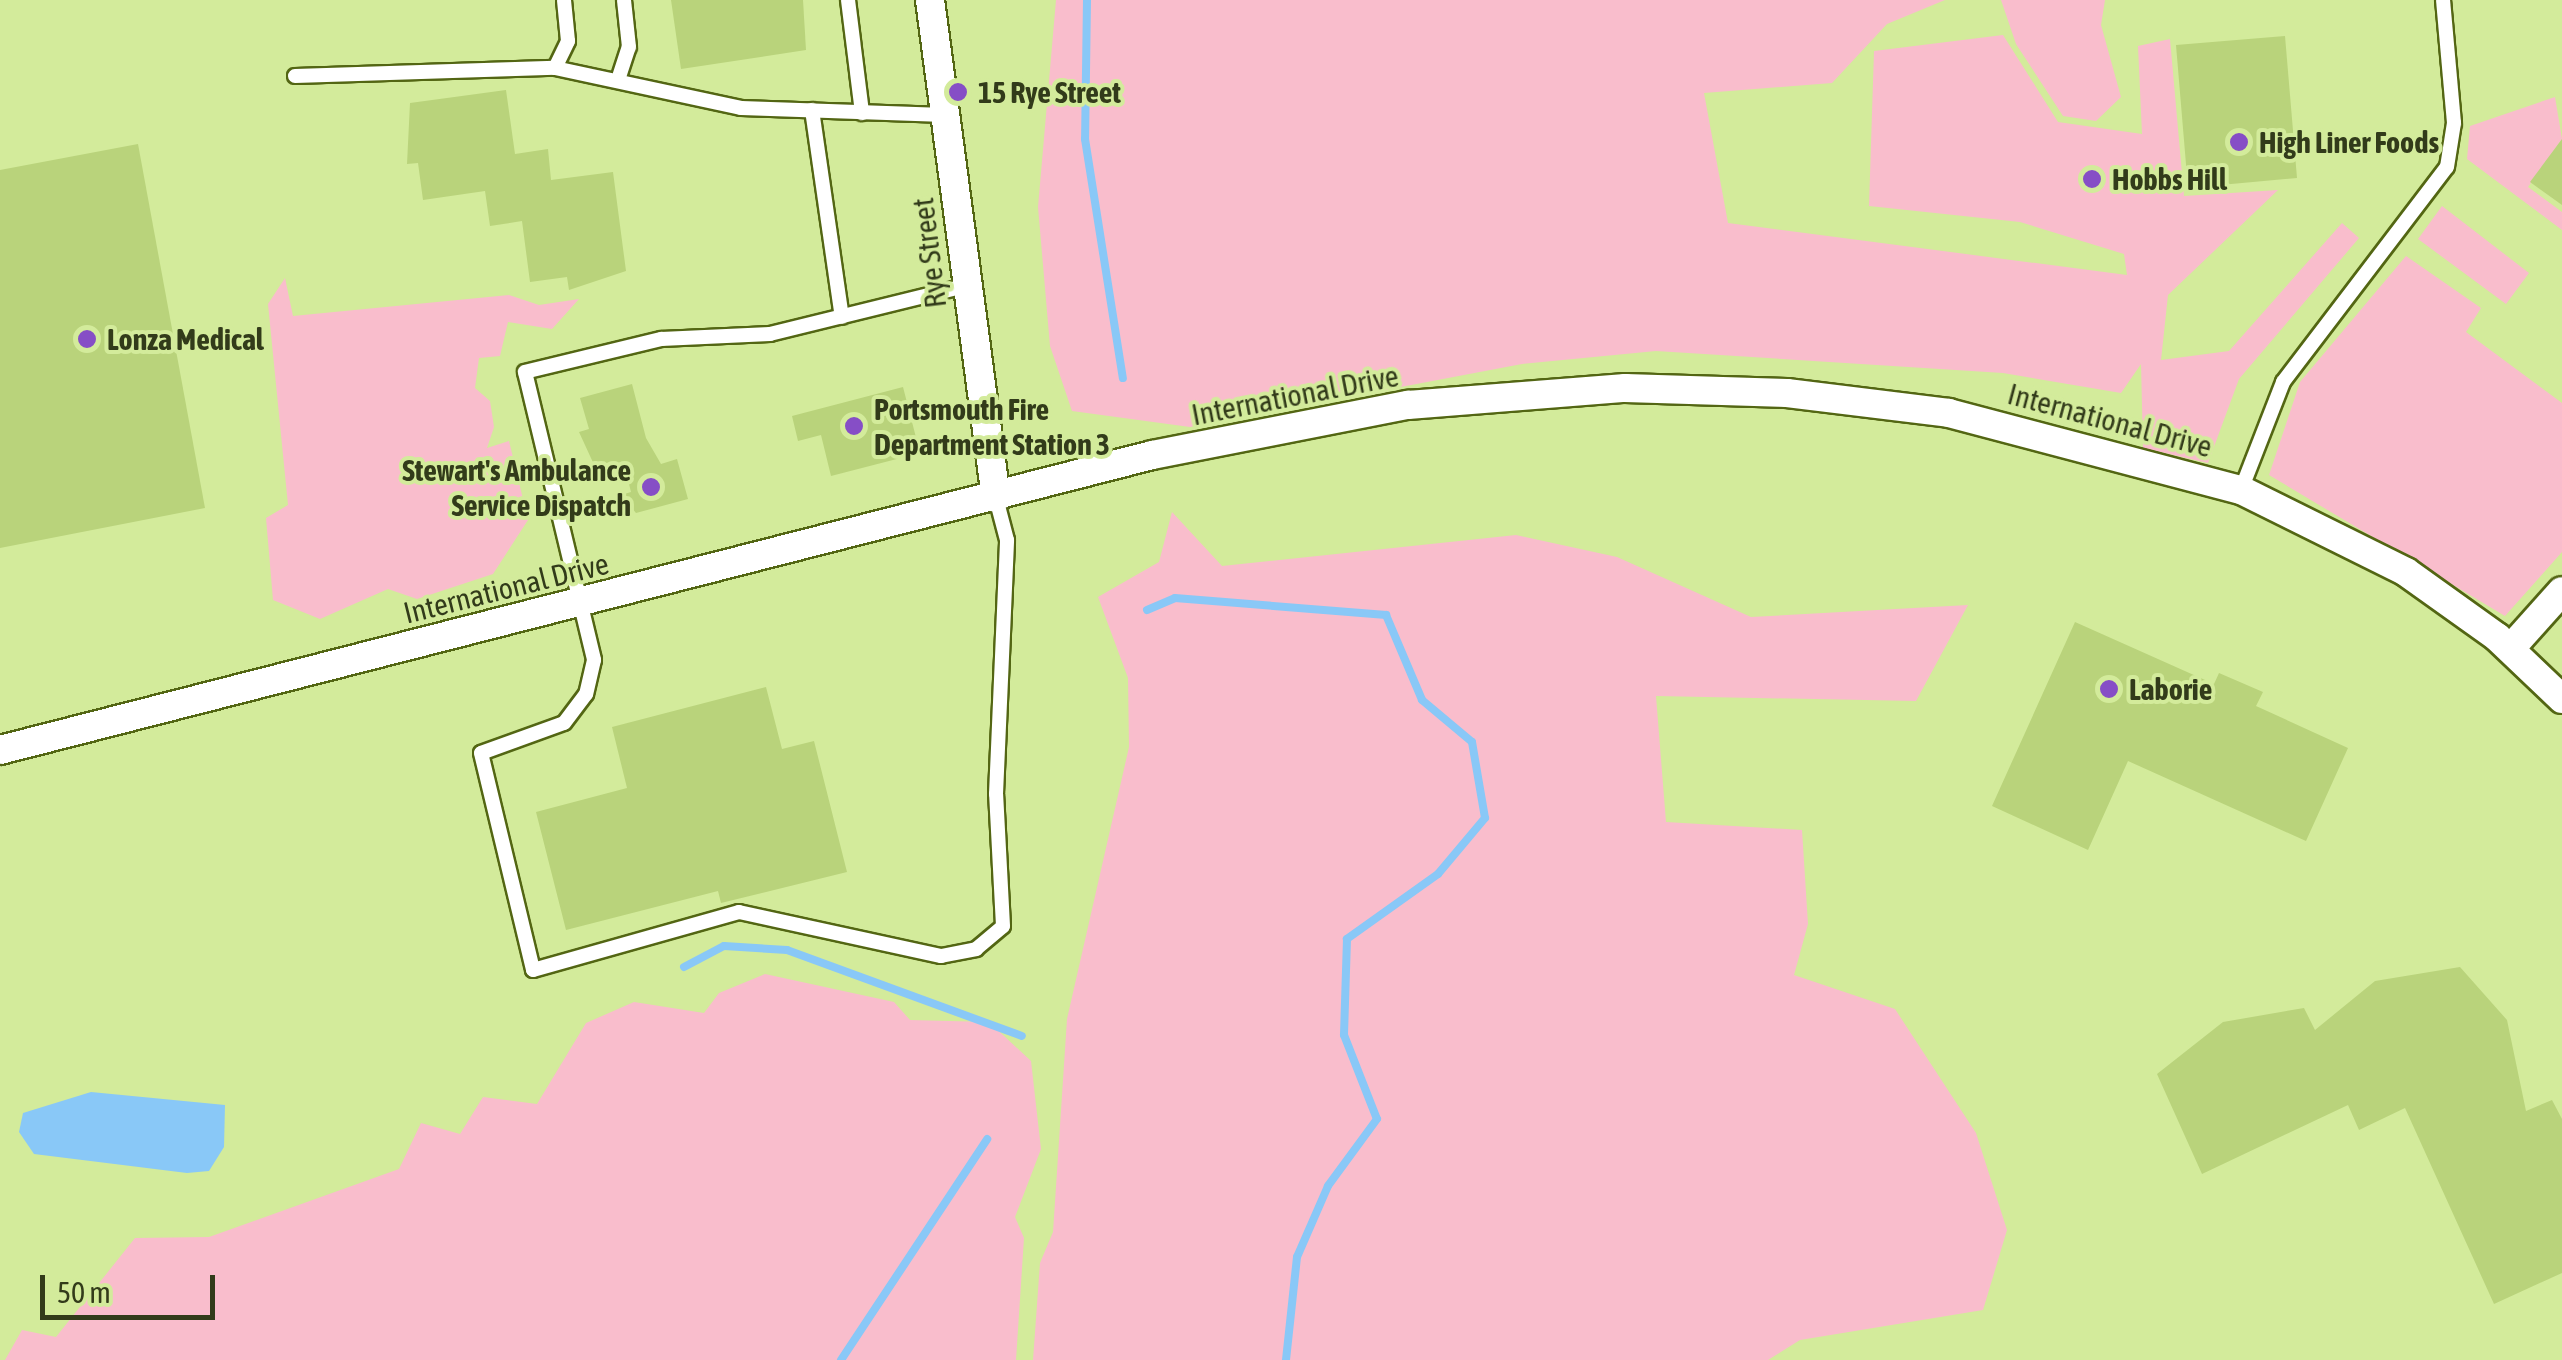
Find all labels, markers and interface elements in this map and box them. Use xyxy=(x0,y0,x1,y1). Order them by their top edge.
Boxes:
place label: 15 Rye Street xyxy=(978,74,1121,110)
marker: 15 Rye Street xyxy=(947,81,969,103)
place label: High Liner Foods xyxy=(2259,124,2439,160)
marker: High Liner Foods xyxy=(2228,131,2250,153)
place label: Hobbs Hill xyxy=(2112,161,2227,197)
marker: Hobbs Hill xyxy=(2081,168,2103,190)
street label: Rye Street xyxy=(904,196,954,310)
place label: Lonza Medical xyxy=(107,321,264,357)
marker: Lonza Medical xyxy=(76,328,98,350)
street label: International Drive xyxy=(1189,357,1401,433)
street label: International Drive xyxy=(2004,375,2216,465)
place label: Portsmouth Fire Department Station 3 xyxy=(874,391,1110,462)
marker: Portsmouth Fire Department Station 3 xyxy=(843,415,865,437)
place label: Stewart's Ambulance Service Dispatch xyxy=(402,452,631,522)
marker: Stewart's Ambulance Service Dispatch xyxy=(640,476,662,498)
street label: International Drive xyxy=(400,545,612,631)
place label: Laborie xyxy=(2129,671,2212,707)
marker: Laborie xyxy=(2098,678,2120,700)
scale bar xyxy=(45,1255,220,1317)
text: 50 m xyxy=(57,1275,111,1309)

